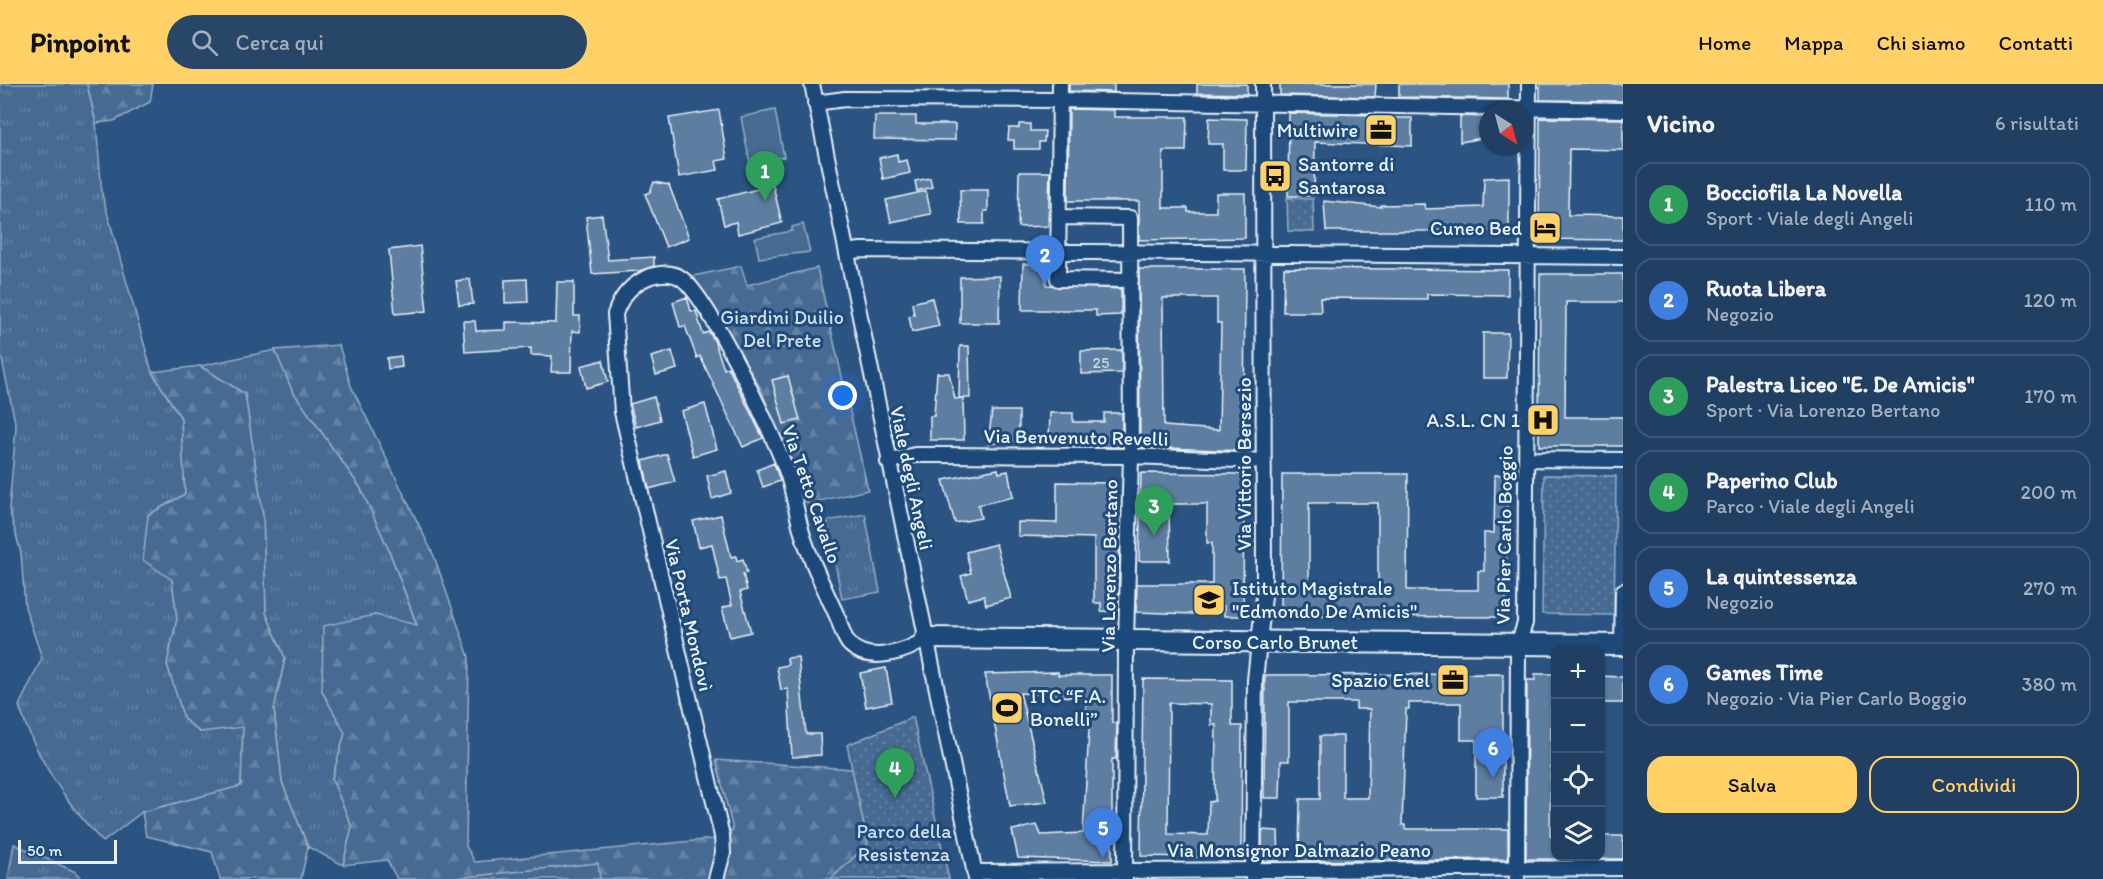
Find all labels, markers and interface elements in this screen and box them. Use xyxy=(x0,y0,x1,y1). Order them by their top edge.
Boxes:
search box xyxy=(167,15,587,69)
text: Pinpoint xyxy=(30,25,131,59)
icon: search xyxy=(188,26,221,59)
text: Cerca qui xyxy=(236,29,324,56)
text: Home xyxy=(1698,30,1751,55)
text: Mappa xyxy=(1784,30,1843,55)
text: Chi siamo xyxy=(1876,30,1965,55)
text: Contatti xyxy=(1998,30,2073,55)
north arrow xyxy=(1479,102,1533,156)
text: Vicino xyxy=(1647,107,1715,139)
text: 6 risultati xyxy=(1995,111,2079,135)
office icon: Multiwire xyxy=(1363,112,1399,148)
place label: Multiwire xyxy=(1277,118,1358,142)
pin: 1 xyxy=(746,152,784,201)
place label: Santorre di Santarosa xyxy=(1298,152,1394,199)
bus stop icon: Santorre di Santarosa xyxy=(1257,158,1293,194)
text: Bocciofila La Novella xyxy=(1706,179,1902,206)
text: 1 xyxy=(1664,192,1673,216)
text: 110 m xyxy=(2025,192,2077,216)
text: Sport · Viale degli Angeli xyxy=(1706,206,1913,230)
hotel icon: Cuneo Bed xyxy=(1527,210,1563,246)
place label: Cuneo Bed xyxy=(1430,216,1522,240)
pin: 2 xyxy=(1026,236,1064,285)
text: Ruota Libera xyxy=(1706,275,1826,302)
text: 2 xyxy=(1663,288,1674,312)
text: 120 m xyxy=(2024,288,2077,312)
text: Negozio xyxy=(1706,302,1774,326)
park label: Giardini Duilio Del Prete xyxy=(720,305,844,352)
house number: 25 xyxy=(1093,353,1109,372)
text: Palestra Liceo "E. De Amicis" xyxy=(1706,371,1975,398)
street label: Via Vittorio Bersezio xyxy=(1232,377,1256,551)
your location xyxy=(828,381,857,410)
text: 3 xyxy=(1663,384,1674,408)
text: 170 m xyxy=(2024,384,2077,408)
text: Sport · Via Lorenzo Bertano xyxy=(1706,398,1940,422)
hospital icon: A.S.L. CN 1 xyxy=(1525,402,1561,438)
street label: Viale degli Angeli xyxy=(885,404,939,552)
place label: A.S.L. CN 1 xyxy=(1426,408,1520,432)
street label: Via Tetto Cavallo xyxy=(777,422,847,566)
street label: Via Benvenuto Revelli xyxy=(983,423,1169,451)
street label: Via Pier Carlo Boggio xyxy=(1490,445,1518,625)
text: Paperino Club xyxy=(1706,467,1838,494)
street label: Via Lorenzo Bertano xyxy=(1095,479,1123,653)
text: 4 xyxy=(1662,480,1675,504)
text: 200 m xyxy=(2021,480,2077,504)
pin: 3 xyxy=(1134,486,1174,536)
text: Parco · Viale degli Angeli xyxy=(1706,494,1915,518)
street label: Via Porta Mondovì xyxy=(660,536,718,694)
text: La quintessenza xyxy=(1706,563,1857,590)
place label: Istituto Magistrale "Edmondo De Amicis" xyxy=(1232,576,1417,623)
text: 5 xyxy=(1663,576,1674,600)
text: 270 m xyxy=(2023,576,2077,600)
school or university icon: Istituto Magistrale "Edmondo De Amicis" xyxy=(1191,582,1227,618)
text: Negozio xyxy=(1706,590,1774,614)
street label: Corso Carlo Brunet xyxy=(1192,630,1358,654)
map controls xyxy=(1551,645,1605,861)
button: + xyxy=(1551,645,1605,699)
text: Games Time xyxy=(1706,659,1823,686)
office icon: Spazio Enel xyxy=(1435,662,1471,698)
place label: Spazio Enel xyxy=(1331,668,1430,692)
text: 6 xyxy=(1663,672,1674,696)
text: 380 m xyxy=(2022,672,2077,696)
place label: ITC “F.A. Bonelli” xyxy=(1030,684,1106,731)
text: Negozio · Via Pier Carlo Boggio xyxy=(1706,686,1967,710)
sports icon: ITC “F.A. Bonelli” xyxy=(989,690,1025,726)
button: − xyxy=(1551,699,1605,753)
pin: 6 xyxy=(1474,728,1512,778)
pin: 4 xyxy=(876,748,914,798)
button: locate xyxy=(1551,753,1605,807)
button: Salva xyxy=(1647,756,1857,813)
button: Condividi xyxy=(1869,756,2079,813)
button: layers xyxy=(1551,807,1605,861)
pin: 5 xyxy=(1084,808,1122,858)
park label: Parco della Resistenza xyxy=(856,819,952,866)
scale bar xyxy=(18,837,117,864)
street label: Via Monsignor Dalmazio Peano xyxy=(1167,838,1431,862)
text: 50 m xyxy=(27,841,62,860)

